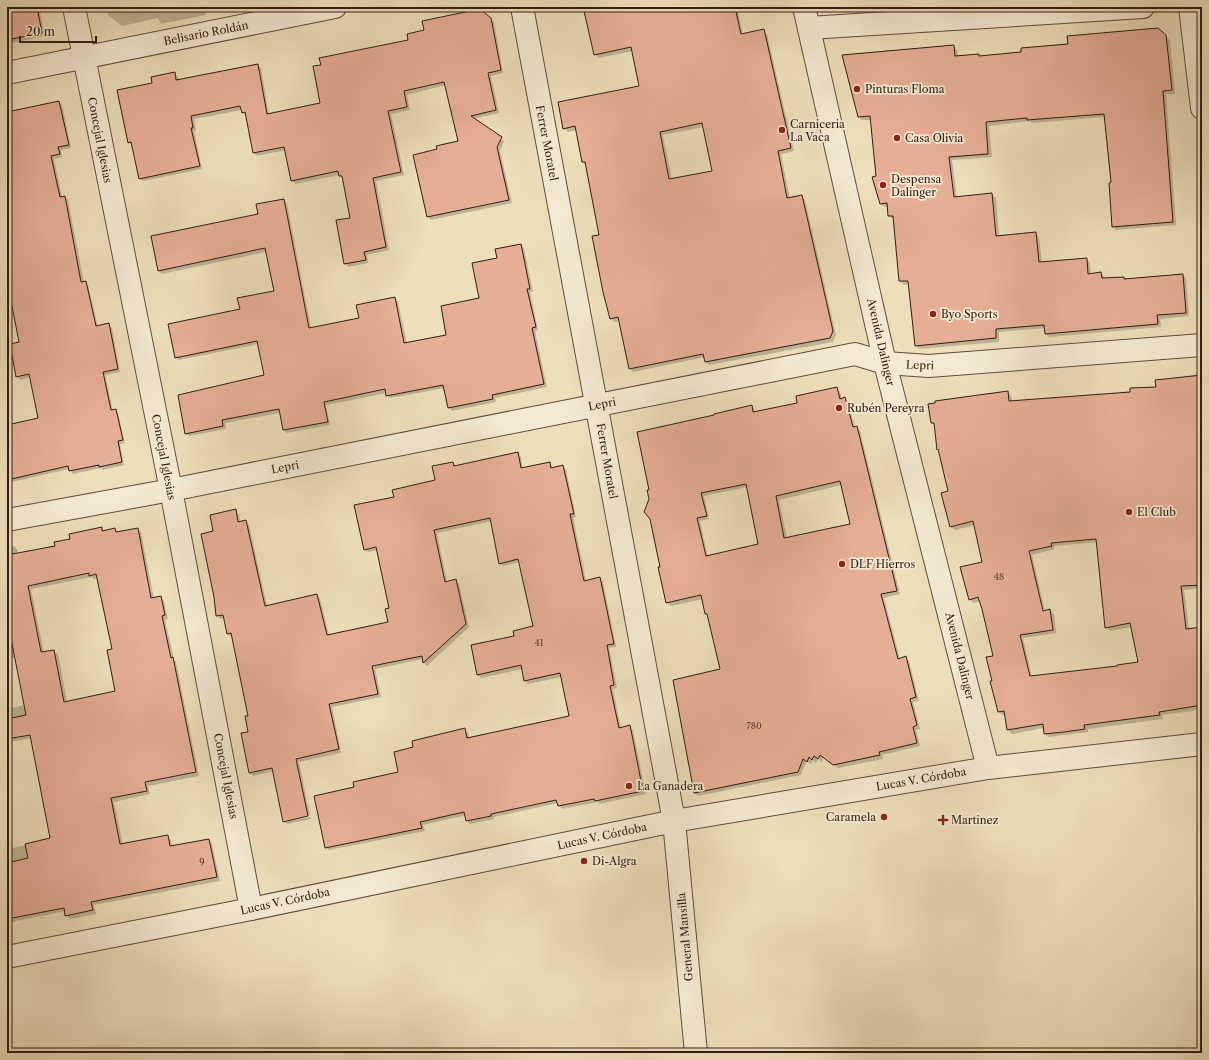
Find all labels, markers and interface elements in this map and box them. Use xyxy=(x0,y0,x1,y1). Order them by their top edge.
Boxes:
scale bar xyxy=(20,18,96,44)
street label: Belisario Roldán xyxy=(162,18,250,48)
text: 20 m xyxy=(26,24,55,39)
place label: Pinturas Floma xyxy=(865,82,945,96)
marker: Pinturas Floma xyxy=(852,84,862,94)
street label: Concejal Iglesias xyxy=(85,96,115,184)
street label: Ferrer Moratel xyxy=(533,104,561,183)
place label: Carniceria La Vaca xyxy=(790,117,845,144)
marker: Carniceria La Vaca xyxy=(777,125,787,135)
place label: Casa Olivia xyxy=(905,131,964,145)
marker: Casa Olivia xyxy=(892,133,902,143)
place label: Despensa Dalinger xyxy=(891,172,941,199)
marker: Despensa Dalinger xyxy=(878,180,888,190)
street label: Avenida Dalinger xyxy=(864,296,898,388)
place label: Byo Sports xyxy=(941,307,998,321)
marker: Byo Sports xyxy=(928,309,938,319)
street label: Lepri xyxy=(906,358,935,373)
street label: Lepri xyxy=(587,394,618,414)
place label: Rubén Pereyra xyxy=(847,401,925,415)
marker: Rubén Pereyra xyxy=(834,403,844,413)
street label: Concejal Iglesias xyxy=(149,413,179,501)
street label: Ferrer Moratel xyxy=(593,422,621,501)
street label: Lepri xyxy=(270,457,301,477)
place label: El Club xyxy=(1137,505,1176,519)
marker: El Club xyxy=(1124,507,1134,517)
place label: DLF Hierros xyxy=(850,557,916,571)
marker: DLF Hierros xyxy=(837,559,847,569)
house number: 48 xyxy=(994,571,1004,582)
street label: Avenida Dalinger xyxy=(942,610,978,702)
house number: 41 xyxy=(535,637,544,648)
house number: 780 xyxy=(746,720,762,731)
street label: Concejal Iglesias xyxy=(211,732,241,820)
street label: Lucas V. Córdoba xyxy=(875,764,967,794)
place label: La Ganadera xyxy=(637,779,704,793)
marker: La Ganadera xyxy=(624,781,634,791)
place label: Caramela xyxy=(826,810,876,824)
marker: Caramela xyxy=(879,812,889,822)
place label: Martinez xyxy=(951,813,999,827)
marker: Martinez xyxy=(938,815,948,825)
street label: Lucas V. Córdoba xyxy=(556,820,648,852)
place label: Di-Algra xyxy=(592,854,637,868)
house number: 9 xyxy=(199,856,205,867)
marker: Di-Algra xyxy=(579,856,589,866)
street label: Lucas V. Córdoba xyxy=(239,885,331,917)
street label: General Mansilla xyxy=(674,892,696,982)

